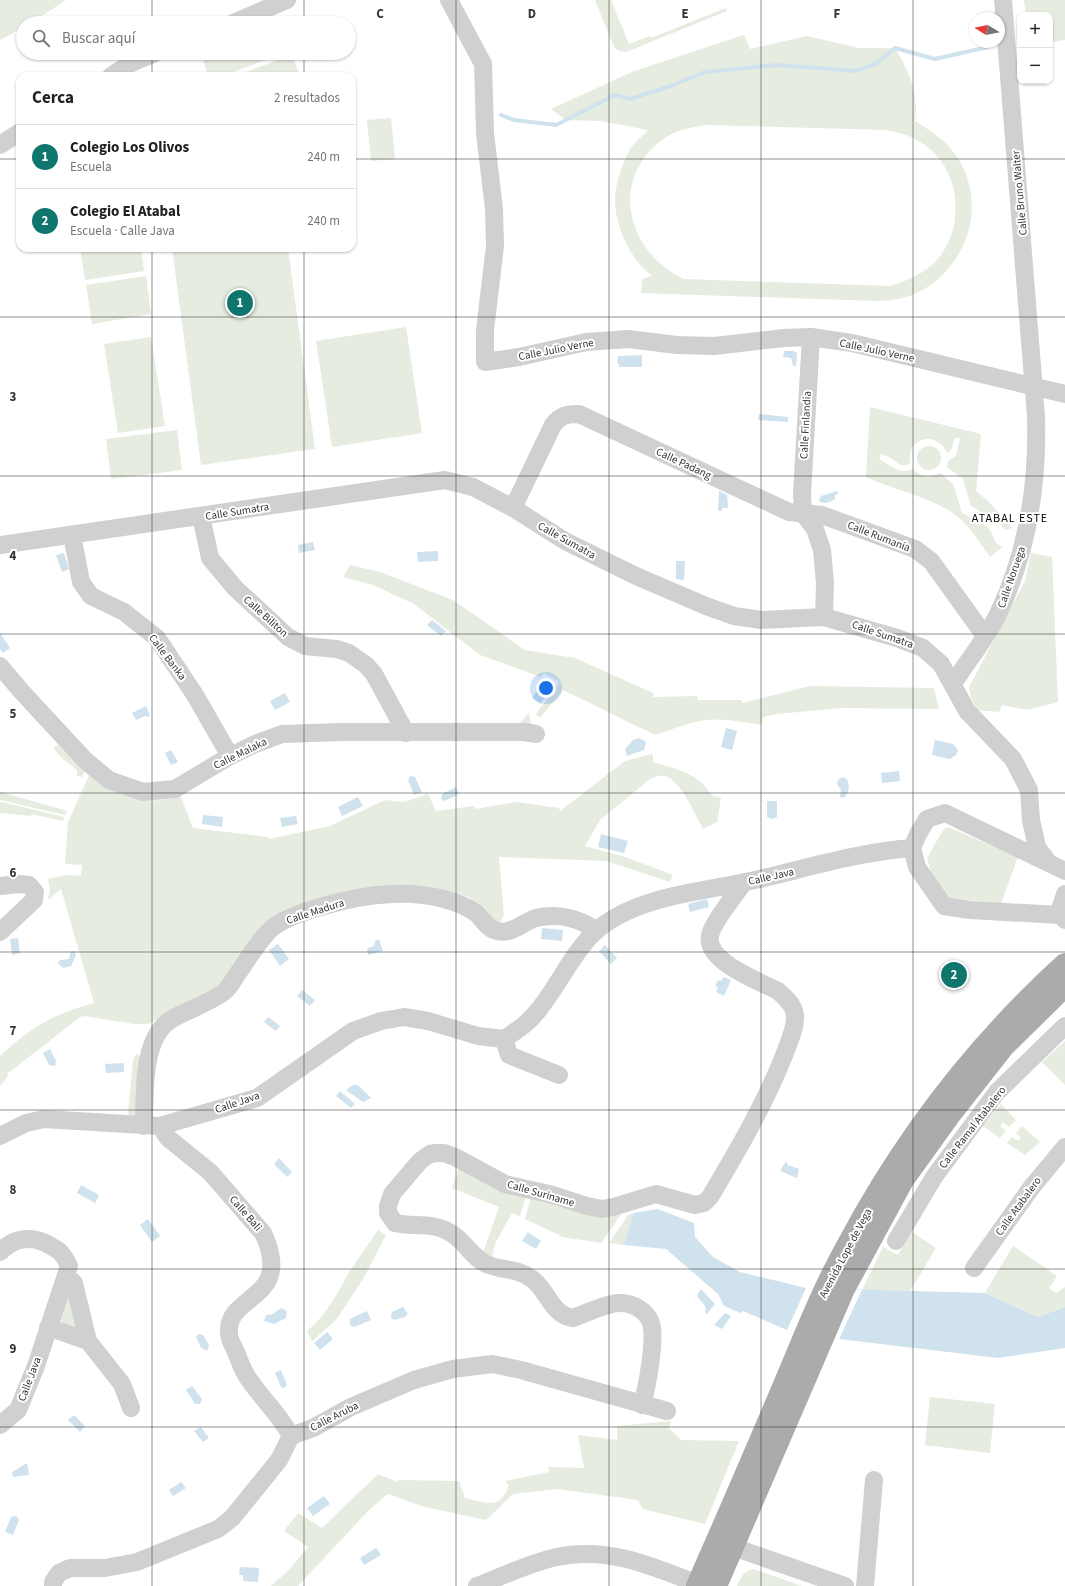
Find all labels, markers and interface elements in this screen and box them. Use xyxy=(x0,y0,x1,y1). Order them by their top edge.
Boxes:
text: C xyxy=(376,5,384,23)
text: D xyxy=(528,5,536,23)
text: E xyxy=(681,5,689,23)
text: F xyxy=(834,5,841,23)
north arrow xyxy=(969,12,1005,48)
map controls xyxy=(1017,12,1053,84)
button: + xyxy=(1017,12,1053,48)
search box xyxy=(16,16,356,60)
icon: search xyxy=(30,27,52,49)
text: Buscar aquí xyxy=(62,28,135,49)
button: − xyxy=(1017,48,1053,84)
text: Cerca xyxy=(32,86,74,110)
text: 2 resultados xyxy=(274,89,340,107)
text: Colegio Los Olivos xyxy=(70,137,189,158)
text: 1 xyxy=(42,148,48,166)
text: 240 m xyxy=(307,148,340,166)
street label: Calle Bruno Walter xyxy=(1008,150,1031,236)
text: Escuela xyxy=(70,158,112,176)
text: Colegio El Atabal xyxy=(70,201,180,222)
text: 2 xyxy=(42,212,48,230)
text: 240 m xyxy=(307,212,340,230)
text: Escuela · Calle Java xyxy=(70,222,175,240)
pin: 1 xyxy=(227,288,253,318)
street label: Calle Julio Verne xyxy=(517,335,595,364)
street label: Calle Julio Verne xyxy=(838,335,916,366)
text: 3 xyxy=(10,388,17,406)
street label: Calle Finlandia xyxy=(796,391,815,459)
street label: Calle Padang xyxy=(654,444,714,483)
street label: Calle Sumatra xyxy=(204,499,270,524)
district label: ATABAL ESTE xyxy=(972,510,1048,527)
street label: Calle Sumatra xyxy=(535,518,599,563)
street label: Calle Rumanía xyxy=(845,518,912,555)
street label: Calle Noruega xyxy=(994,544,1029,610)
text: 4 xyxy=(10,547,17,565)
street label: Calle Biliton xyxy=(240,592,291,640)
street label: Calle Sumatra xyxy=(850,617,916,652)
street label: Calle Banka xyxy=(145,631,190,683)
your location xyxy=(536,678,556,698)
text: 5 xyxy=(10,705,17,723)
street label: Calle Malaka xyxy=(211,734,270,773)
text: 6 xyxy=(10,864,17,882)
street label: Calle Java xyxy=(747,864,795,889)
street label: Calle Madura xyxy=(284,895,346,928)
pin: 2 xyxy=(941,960,967,990)
text: 7 xyxy=(10,1022,17,1040)
street label: Calle Ramal Atabalero xyxy=(935,1083,1009,1172)
street label: Calle Java xyxy=(213,1088,262,1117)
street label: Calle Atabalero xyxy=(992,1174,1045,1239)
street label: Calle Suriname xyxy=(505,1177,577,1210)
text: 8 xyxy=(10,1181,17,1199)
street label: Calle Bali xyxy=(226,1192,265,1234)
street label: Avenida Lope de Vega xyxy=(815,1206,875,1301)
text: 9 xyxy=(10,1340,17,1358)
street label: Calle Java xyxy=(14,1355,45,1404)
street label: Calle Aruba xyxy=(308,1398,361,1435)

